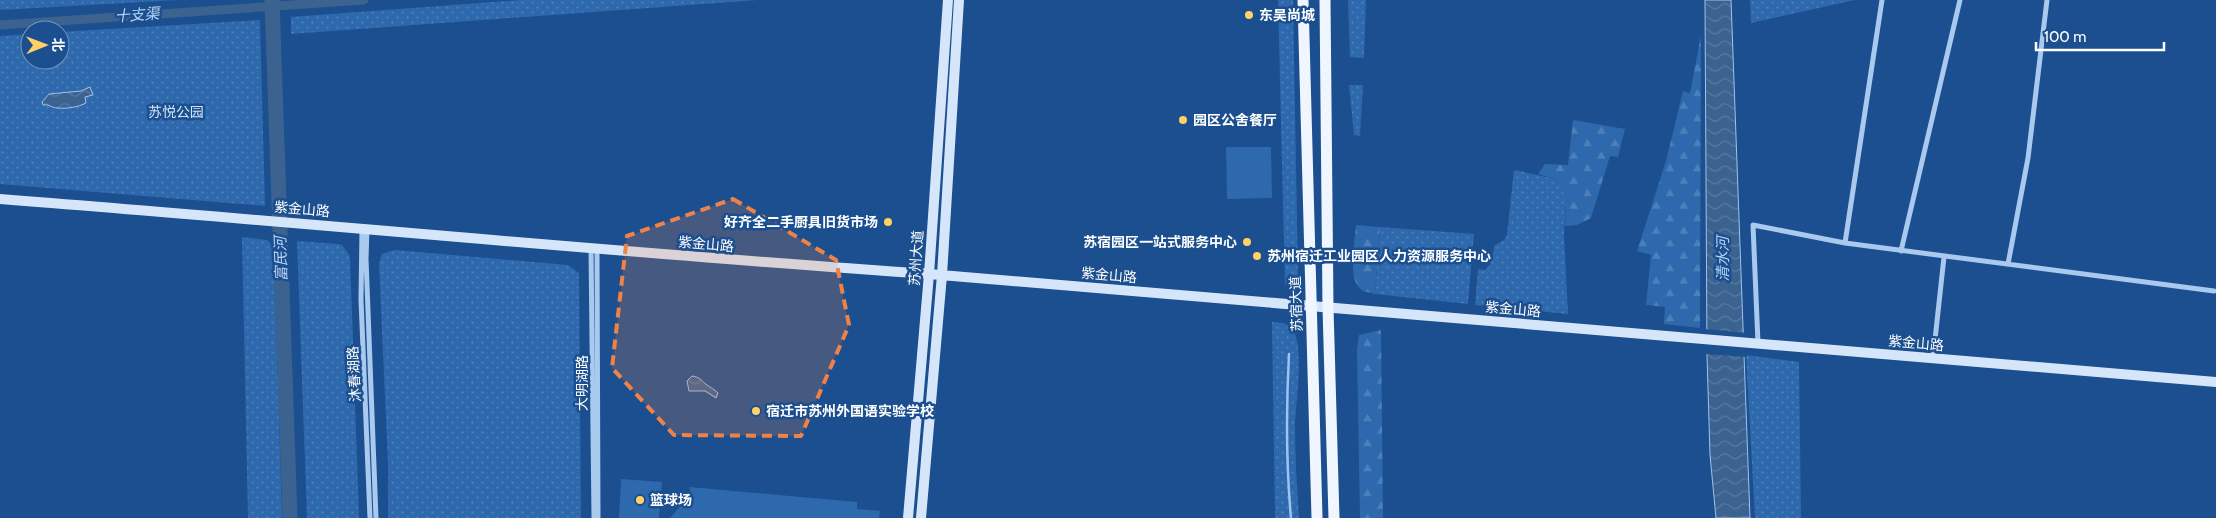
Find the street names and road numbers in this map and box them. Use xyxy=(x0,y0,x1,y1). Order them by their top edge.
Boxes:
street label: 紫金山路 xyxy=(273,198,331,220)
street label: 苏州大道 xyxy=(905,229,927,287)
street label: 紫金山路 xyxy=(677,233,735,255)
street label: 紫金山路 xyxy=(1080,264,1138,286)
street label: 苏宿大道 xyxy=(1286,276,1306,332)
street label: 紫金山路 xyxy=(1484,298,1542,320)
street label: 紫金山路 xyxy=(1887,332,1945,354)
street label: 沐春湖路 xyxy=(344,346,364,402)
street label: 大明湖路 xyxy=(573,355,591,411)

